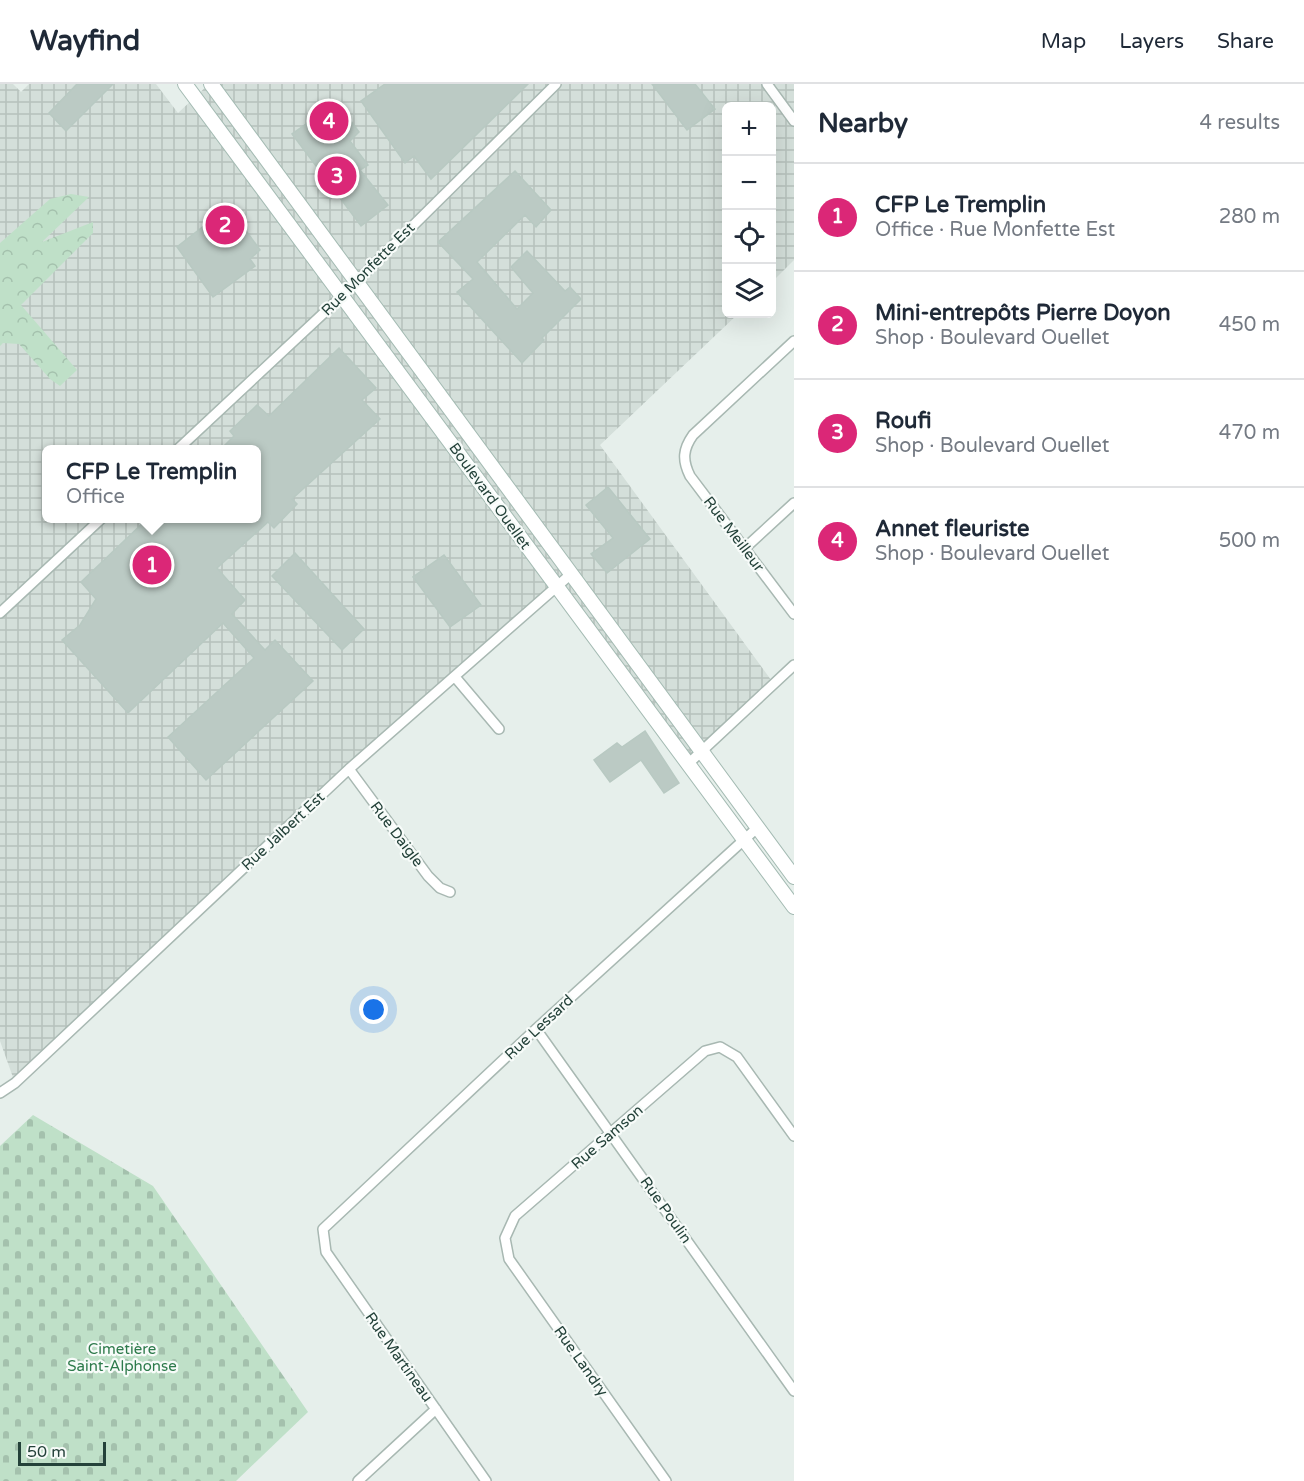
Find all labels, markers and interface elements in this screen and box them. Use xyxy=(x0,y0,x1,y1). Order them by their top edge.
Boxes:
text: Wayfind xyxy=(30,24,140,58)
text: Map xyxy=(1041,29,1086,54)
text: Layers xyxy=(1119,29,1184,54)
text: Share xyxy=(1217,29,1274,54)
pin: 4 xyxy=(310,99,348,144)
map controls xyxy=(722,102,776,318)
button: + xyxy=(722,102,776,156)
text: Nearby xyxy=(818,108,908,139)
text: 4 results xyxy=(1200,111,1280,135)
pin: 3 xyxy=(318,154,356,199)
button: − xyxy=(722,156,776,210)
text: CFP Le Tremplin xyxy=(875,192,1046,218)
pin: 2 xyxy=(206,202,244,248)
text: 1 xyxy=(831,205,844,229)
text: 280 m xyxy=(1219,205,1280,229)
button: locate xyxy=(722,210,776,264)
street label: Rue Monfette Est xyxy=(318,218,419,319)
text: Office · Rue Monfette Est xyxy=(875,218,1115,242)
button: layers xyxy=(722,264,776,318)
text: Mini-entrepôts Pierre Doyon xyxy=(875,300,1171,326)
text: 2 xyxy=(831,313,844,337)
text: 450 m xyxy=(1219,313,1280,337)
text: Shop · Boulevard Ouellet xyxy=(875,326,1109,350)
text: Roufi xyxy=(875,408,931,434)
text: 3 xyxy=(831,421,844,445)
text: 470 m xyxy=(1219,421,1280,445)
text: Shop · Boulevard Ouellet xyxy=(875,434,1109,458)
street label: Boulevard Ouellet xyxy=(445,439,535,553)
popup xyxy=(42,445,261,523)
text: CFP Le Tremplin xyxy=(66,459,237,485)
text: Office xyxy=(66,485,125,509)
street label: Rue Meilleur xyxy=(700,493,768,575)
text: Annet fleuriste xyxy=(875,516,1030,542)
text: 4 xyxy=(831,529,844,553)
text: 500 m xyxy=(1219,529,1280,553)
pin: 1 xyxy=(132,542,172,588)
text: Shop · Boulevard Ouellet xyxy=(875,542,1109,566)
street label: Rue Jalbert Est xyxy=(238,788,328,874)
street label: Rue Daigle xyxy=(367,798,427,870)
street label: Rue Lessard xyxy=(501,991,577,1063)
your location xyxy=(359,995,388,1024)
street label: Rue Samson xyxy=(567,1101,647,1173)
street label: Rue Poulin xyxy=(637,1173,695,1247)
street label: Rue Martineau xyxy=(361,1309,437,1405)
street label: Rue Landry xyxy=(550,1322,612,1400)
park label: Cimetière Saint-Alphonse xyxy=(67,1340,177,1375)
scale bar xyxy=(18,1439,106,1466)
text: 50 m xyxy=(27,1442,66,1462)

